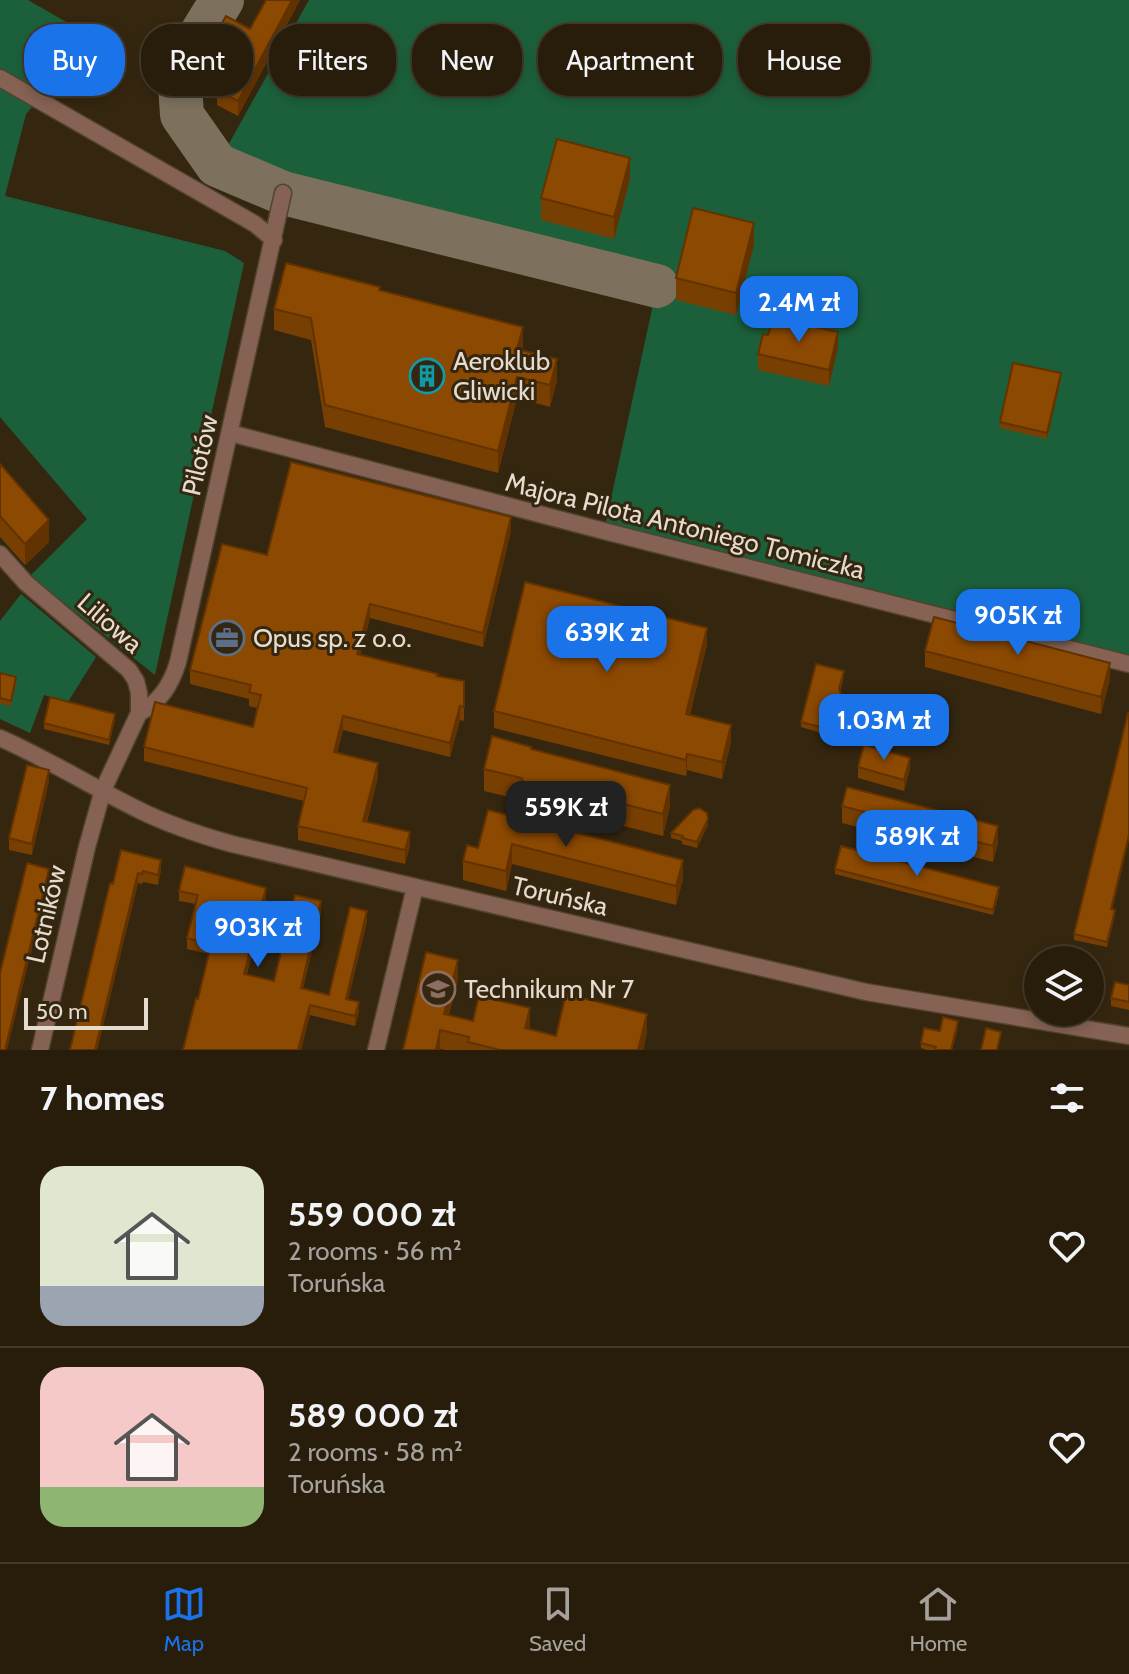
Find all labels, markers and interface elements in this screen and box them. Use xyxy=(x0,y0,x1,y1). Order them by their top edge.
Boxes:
chip: Buy xyxy=(24,24,125,96)
chip: Rent xyxy=(141,24,253,96)
chip: Filters xyxy=(269,24,396,96)
chip: New xyxy=(412,24,522,96)
chip: Apartment xyxy=(538,24,722,96)
chip: House xyxy=(738,24,870,96)
pin: 2.4M zł xyxy=(725,276,873,344)
text: 2.4M zł xyxy=(758,286,840,318)
place label: Aeroklub Gliwicki xyxy=(453,345,550,407)
building icon: Aeroklub Gliwicki xyxy=(408,357,446,395)
street label: Pilotów xyxy=(175,411,225,499)
street label: Majora Pilota Antoniego Tomiczka xyxy=(502,466,869,586)
street label: Liliowa xyxy=(71,586,149,660)
pin: 905K zł xyxy=(944,589,1092,657)
text: 905K zł xyxy=(974,599,1062,631)
pin: 639K zł xyxy=(533,606,681,674)
text: 639K zł xyxy=(565,616,649,648)
office icon: Opus sp. z o.o. xyxy=(208,619,246,657)
place label: Opus sp. z o.o. xyxy=(253,622,412,654)
pin: 1.03M zł xyxy=(801,694,967,762)
text: 1.03M zł xyxy=(837,704,931,736)
pin: 559K zł xyxy=(492,781,640,849)
text: 559K zł xyxy=(524,791,608,823)
pin: 589K zł xyxy=(843,810,991,878)
text: 589K zł xyxy=(874,820,960,852)
street label: Lotników xyxy=(19,862,73,966)
street label: Toruńska xyxy=(509,869,611,923)
pin: 903K zł xyxy=(184,901,332,969)
text: 903K zł xyxy=(214,911,302,943)
map controls xyxy=(1024,946,1104,1026)
button: layers xyxy=(1024,946,1104,1026)
school or university icon: Technikum Nr 7 xyxy=(419,970,457,1008)
place label: Technikum Nr 7 xyxy=(464,973,634,1005)
scale bar xyxy=(24,994,148,1030)
text: 50 m xyxy=(36,998,88,1025)
icon: filters xyxy=(1045,1076,1089,1120)
text: 7 homes xyxy=(40,1077,165,1119)
text: 559 000 zł xyxy=(288,1193,456,1235)
icon: home xyxy=(104,1198,200,1294)
icon: heart xyxy=(1045,1224,1089,1268)
text: 2 rooms · 56 m² xyxy=(288,1235,462,1267)
text: Toruńska xyxy=(288,1267,385,1299)
text: 589 000 zł xyxy=(288,1394,458,1436)
icon: home xyxy=(104,1399,200,1495)
icon: heart xyxy=(1045,1425,1089,1469)
text: 2 rooms · 58 m² xyxy=(288,1436,463,1468)
text: Toruńska xyxy=(288,1468,385,1500)
tab: Map xyxy=(162,1582,206,1657)
tab: Saved xyxy=(529,1582,586,1657)
tab: Home xyxy=(909,1582,967,1657)

